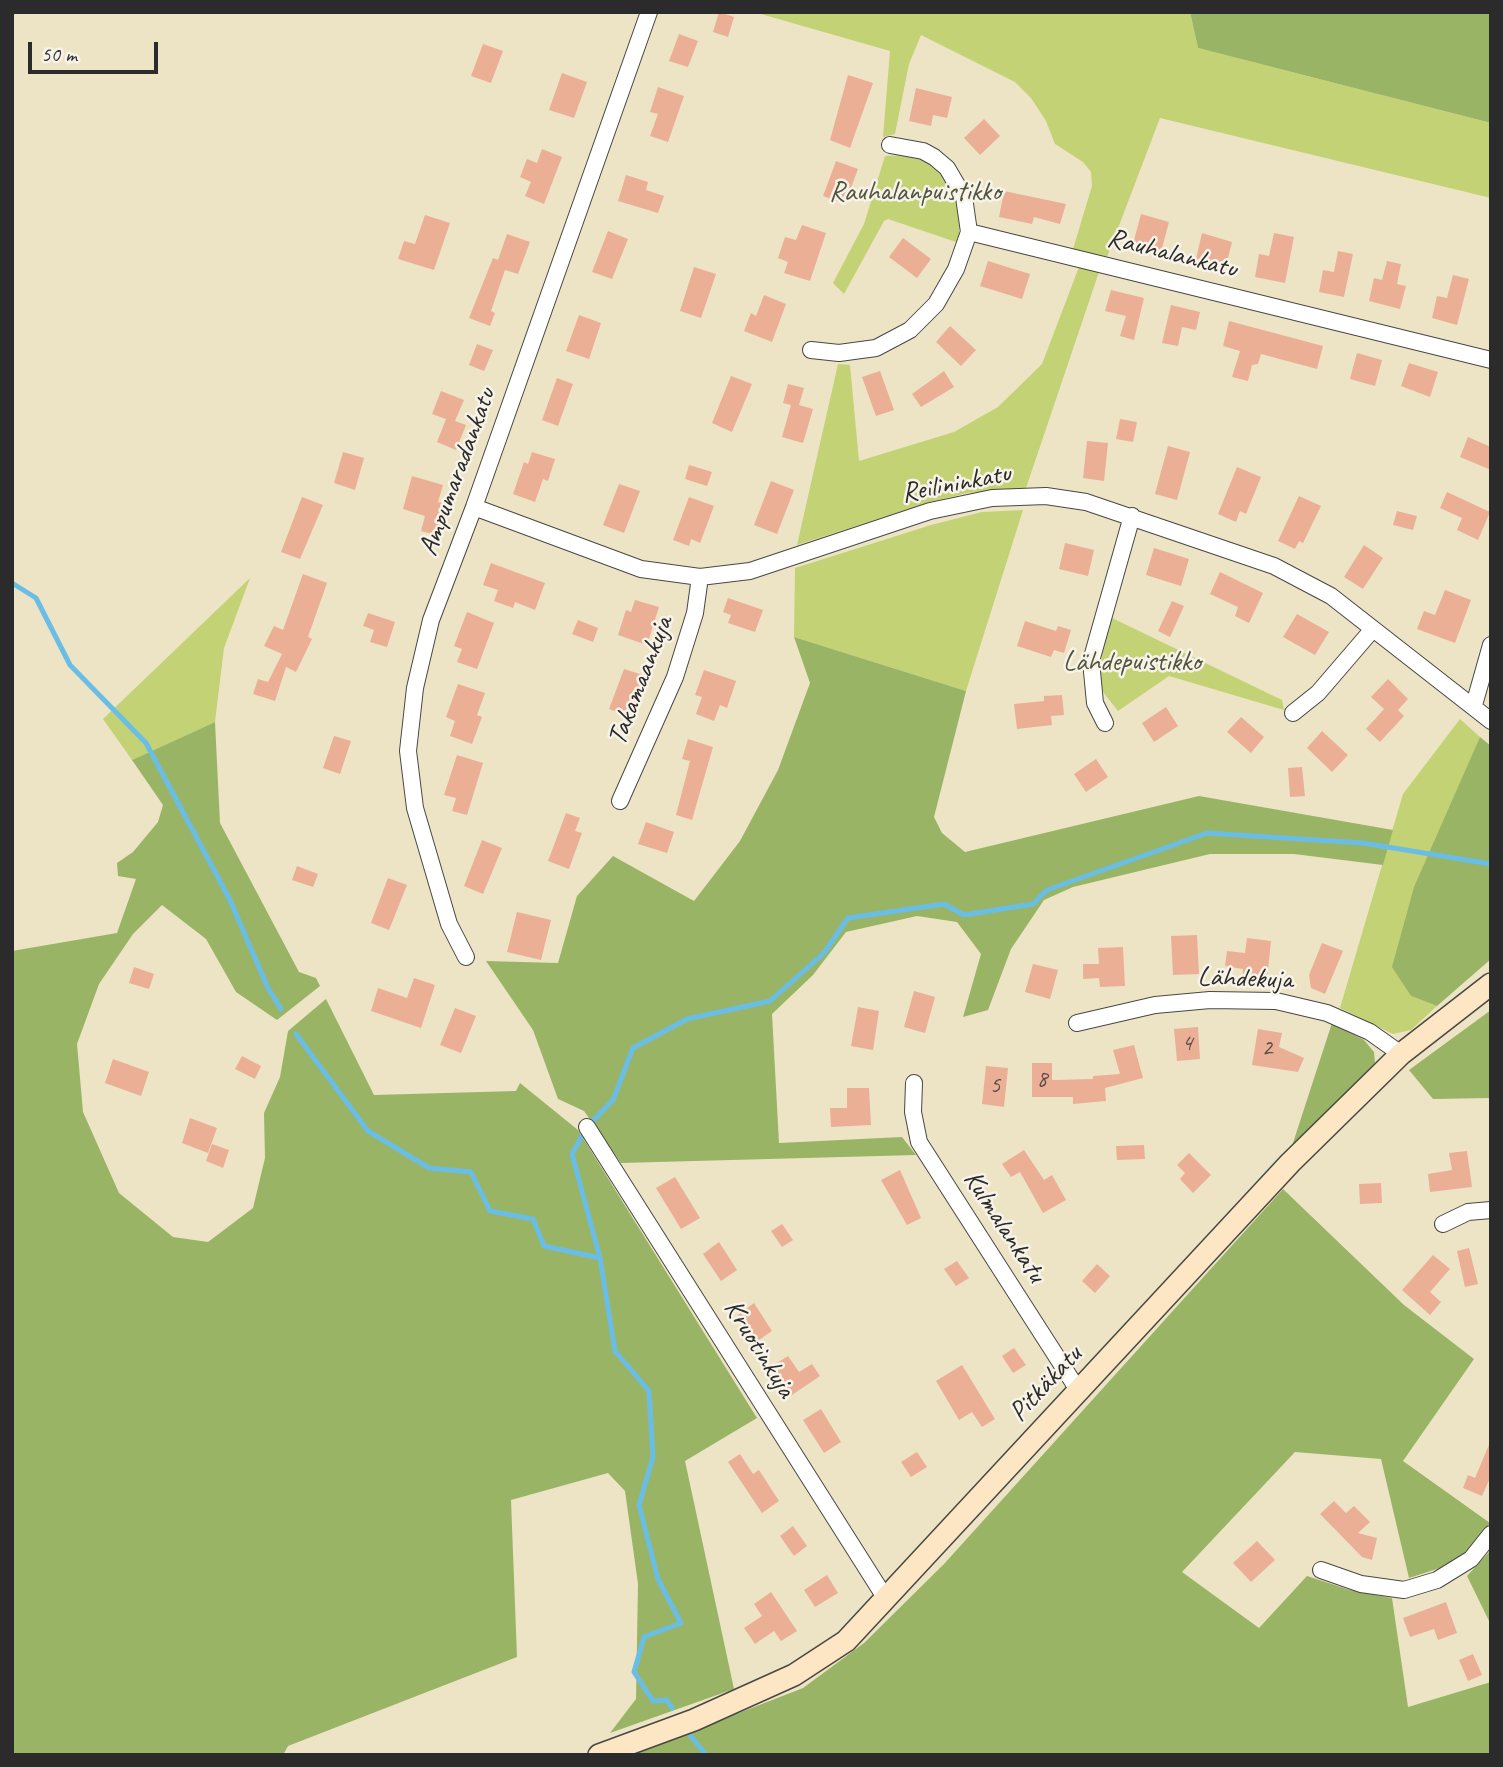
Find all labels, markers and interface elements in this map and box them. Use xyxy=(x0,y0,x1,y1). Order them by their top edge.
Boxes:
scale bar xyxy=(32,28,161,72)
text: 50 m xyxy=(41,41,77,67)
park label: Rauhalanpuistikko xyxy=(829,176,1001,210)
street label: Rauhalankatu xyxy=(1104,222,1240,286)
street label: Ampumaradankatu xyxy=(412,384,504,560)
street label: Reilininkatu xyxy=(899,457,1013,511)
street label: Takamaankuja xyxy=(601,612,681,750)
park label: Lähdepuistikko xyxy=(1063,646,1201,680)
street label: Lähdekuja xyxy=(1197,961,1293,997)
house number: 4 xyxy=(1182,1030,1192,1058)
house number: 2 xyxy=(1262,1035,1272,1063)
house number: 8 xyxy=(1037,1066,1047,1094)
house number: 5 xyxy=(990,1072,1000,1100)
street label: Kulmalankatu xyxy=(955,1165,1053,1289)
street label: Kruotinkuja xyxy=(716,1294,802,1404)
street label: Pitkäkatu xyxy=(1002,1339,1090,1429)

